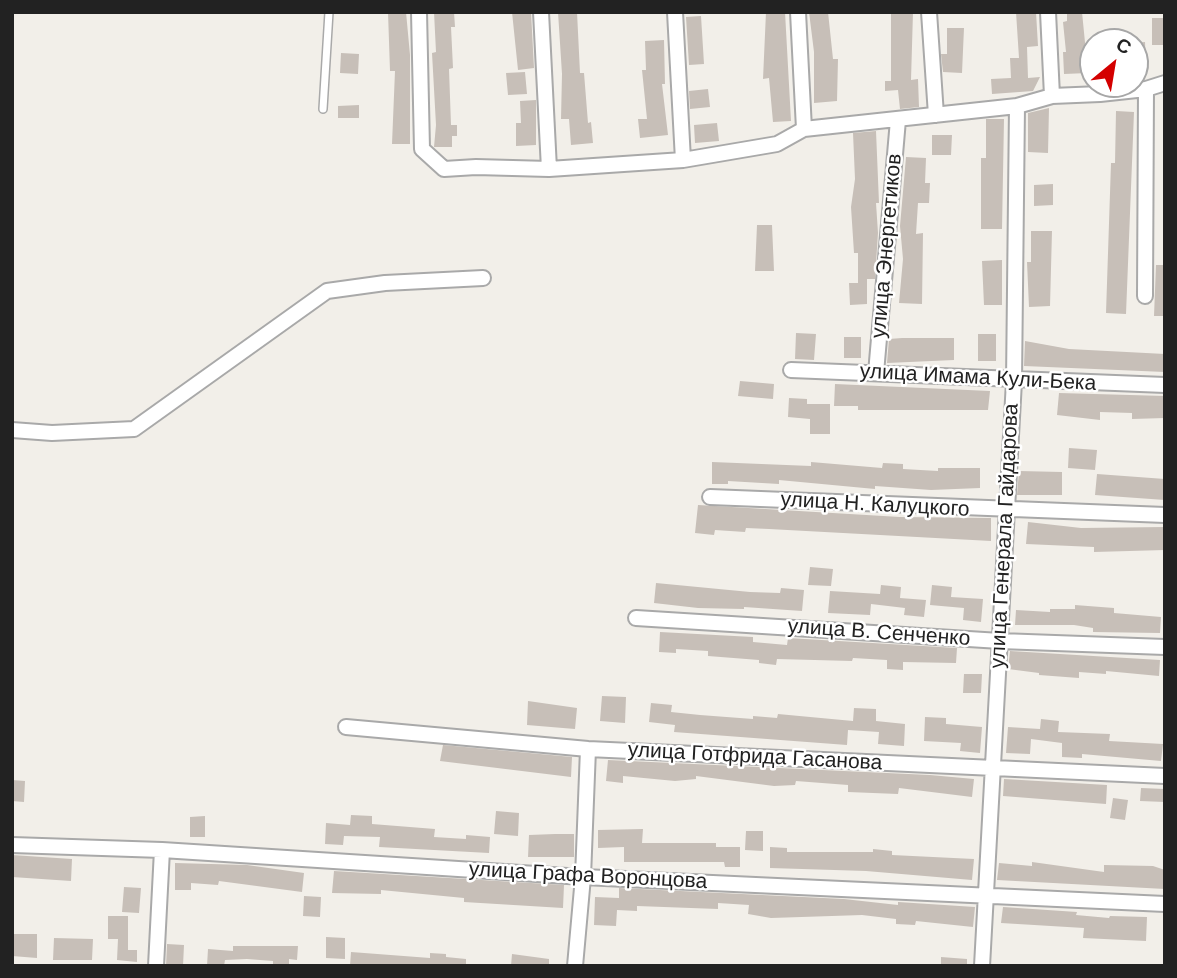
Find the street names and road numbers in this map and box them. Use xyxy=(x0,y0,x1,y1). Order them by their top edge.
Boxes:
street label: улица Энергетиков xyxy=(866,153,908,339)
street label: улица Имама Кули-Бека xyxy=(859,359,1097,397)
street label: улица Генерала Гайдарова xyxy=(985,403,1025,669)
street label: улица Н. Калуцкого xyxy=(780,487,970,523)
street label: улица В. Сенченко xyxy=(787,614,971,652)
street label: улица Готфрида Гасанова xyxy=(627,738,883,776)
street label: улица Графа Воронцова xyxy=(468,857,708,895)

